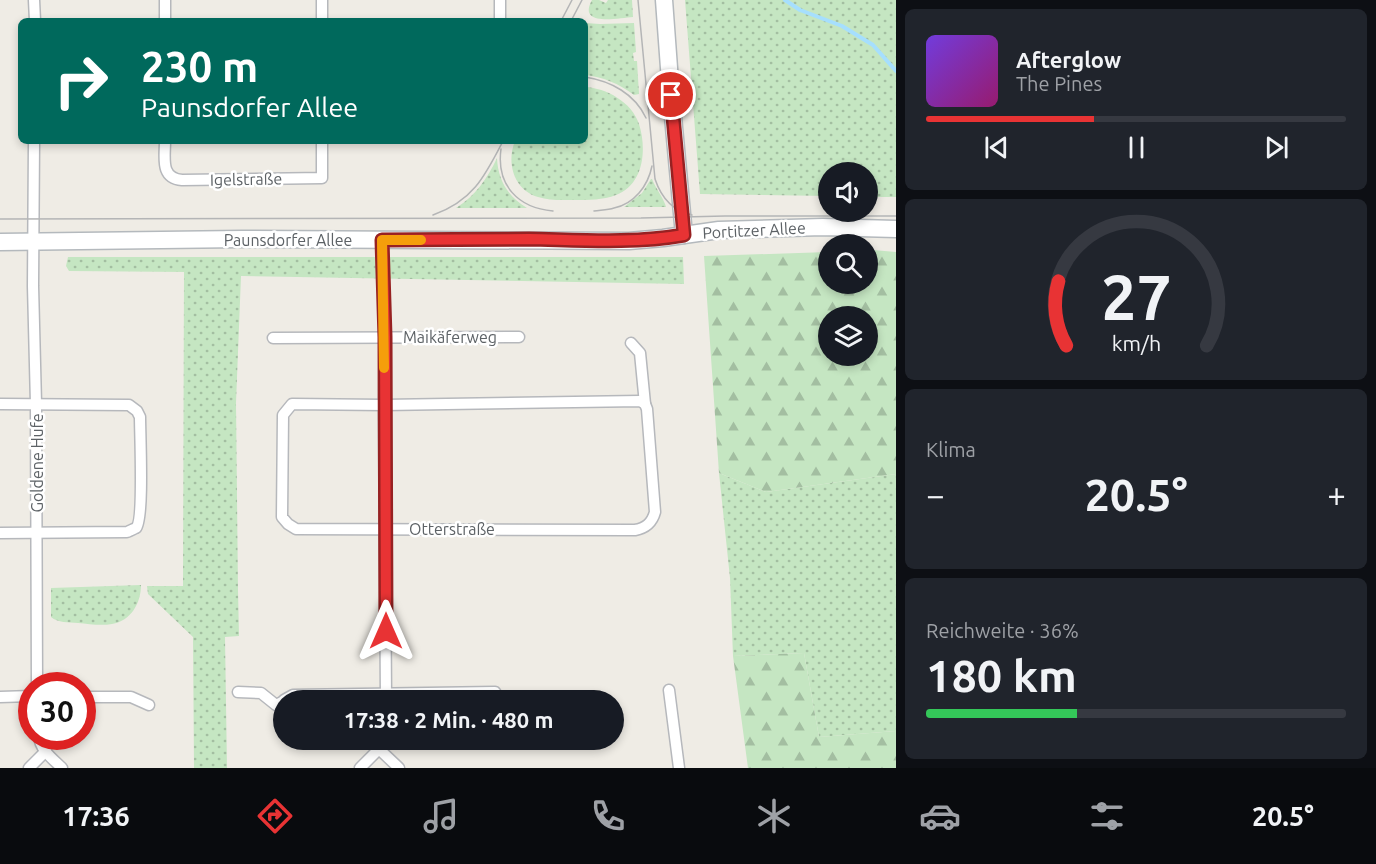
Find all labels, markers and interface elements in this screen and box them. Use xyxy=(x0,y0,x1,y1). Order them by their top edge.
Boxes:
icon: right xyxy=(42,42,120,120)
text: 230 m xyxy=(141,43,258,90)
text: Afterglow xyxy=(1016,47,1121,72)
pin xyxy=(645,69,696,120)
text: The Pines xyxy=(1016,72,1102,95)
icon: arrive xyxy=(654,78,687,111)
text: Paunsdorfer Allee xyxy=(141,92,358,122)
icon: previous xyxy=(980,131,1013,164)
icon: pause xyxy=(1120,131,1153,164)
icon: next xyxy=(1260,131,1293,164)
map controls xyxy=(818,162,878,366)
button: sound xyxy=(818,162,878,222)
street label: Igelstraße xyxy=(210,169,282,189)
street label: Portitzer Allee xyxy=(702,218,806,242)
street label: Paunsdorfer Allee xyxy=(224,231,352,249)
button: search xyxy=(818,234,878,294)
text: 27 xyxy=(1101,262,1171,332)
button: layers xyxy=(818,306,878,366)
street label: Maikäferweg xyxy=(403,328,497,346)
text: km/h xyxy=(1111,332,1161,356)
street label: Goldene Hufe xyxy=(28,413,46,513)
text: Klima xyxy=(926,438,976,461)
text: 20.5° xyxy=(1084,469,1188,520)
text: − xyxy=(926,476,945,513)
text: + xyxy=(1327,476,1346,513)
street label: Otterstraße xyxy=(409,520,495,538)
position arrow xyxy=(354,599,418,663)
text: Reichweite · 36% xyxy=(926,619,1079,642)
text: 180 km xyxy=(926,650,1077,701)
speed limit sign: 30 xyxy=(18,672,96,750)
text: 17:38 · 2 Min. · 480 m xyxy=(344,707,553,732)
icon: directions xyxy=(254,795,296,837)
icon: music xyxy=(420,795,462,837)
icon: phone xyxy=(587,795,629,837)
icon: climate xyxy=(753,795,795,837)
icon: car xyxy=(919,795,961,837)
icon: filters xyxy=(1086,795,1128,837)
text: 17:36 xyxy=(62,801,130,831)
text: 20.5° xyxy=(1252,801,1314,831)

